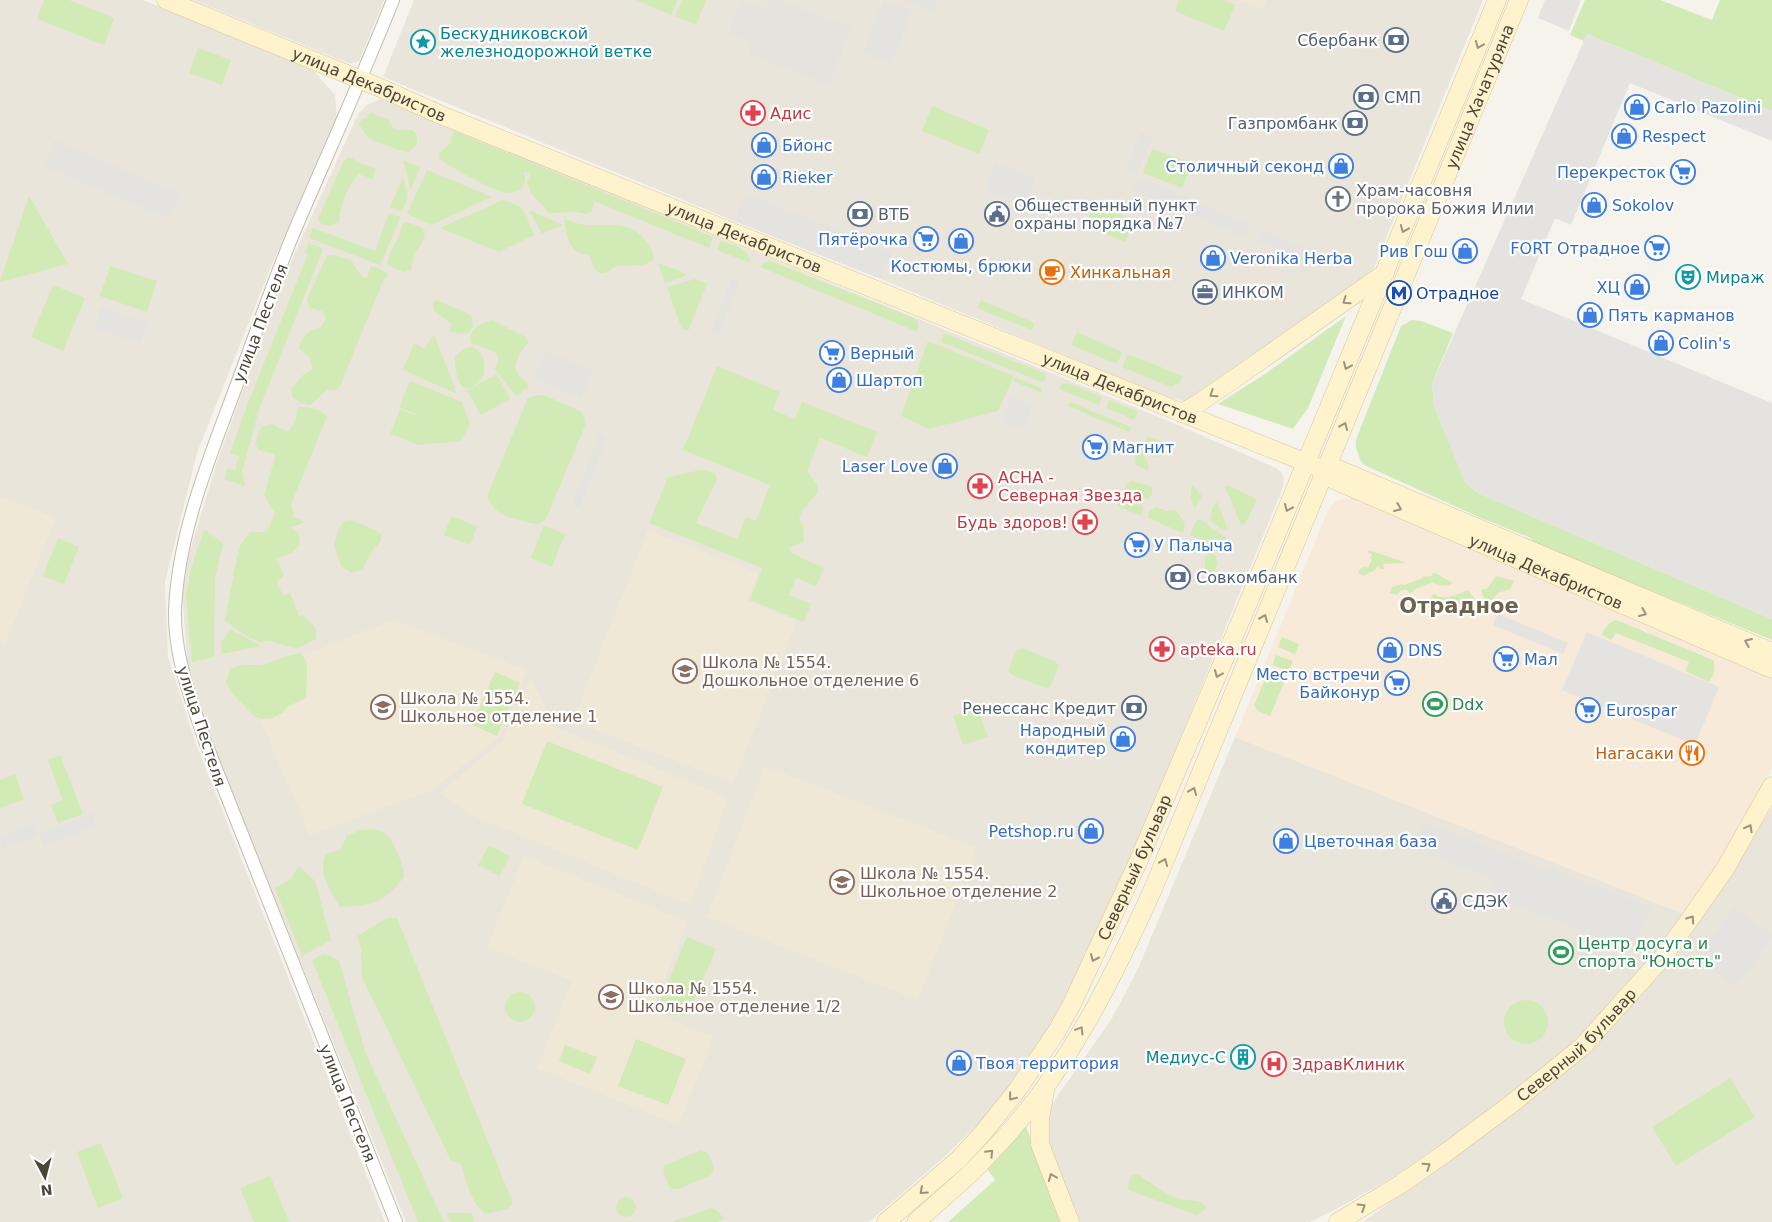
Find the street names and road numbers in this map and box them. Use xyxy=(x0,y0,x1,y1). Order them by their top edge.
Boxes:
street label: улица Хачатуряна xyxy=(1442,21,1518,172)
street label: улица Декабристов xyxy=(289,44,449,126)
street label: улица Декабристов xyxy=(664,198,824,277)
street label: улица Пестеля xyxy=(229,261,292,385)
street label: улица Декабристов xyxy=(1040,349,1200,428)
street label: улица Декабристов xyxy=(1466,530,1626,614)
street label: улица Пестеля xyxy=(173,664,230,789)
street label: Северный бульвар xyxy=(1094,792,1176,943)
street label: Северный бульвар xyxy=(1513,984,1640,1106)
street label: улица Пестеля xyxy=(315,1041,380,1165)

